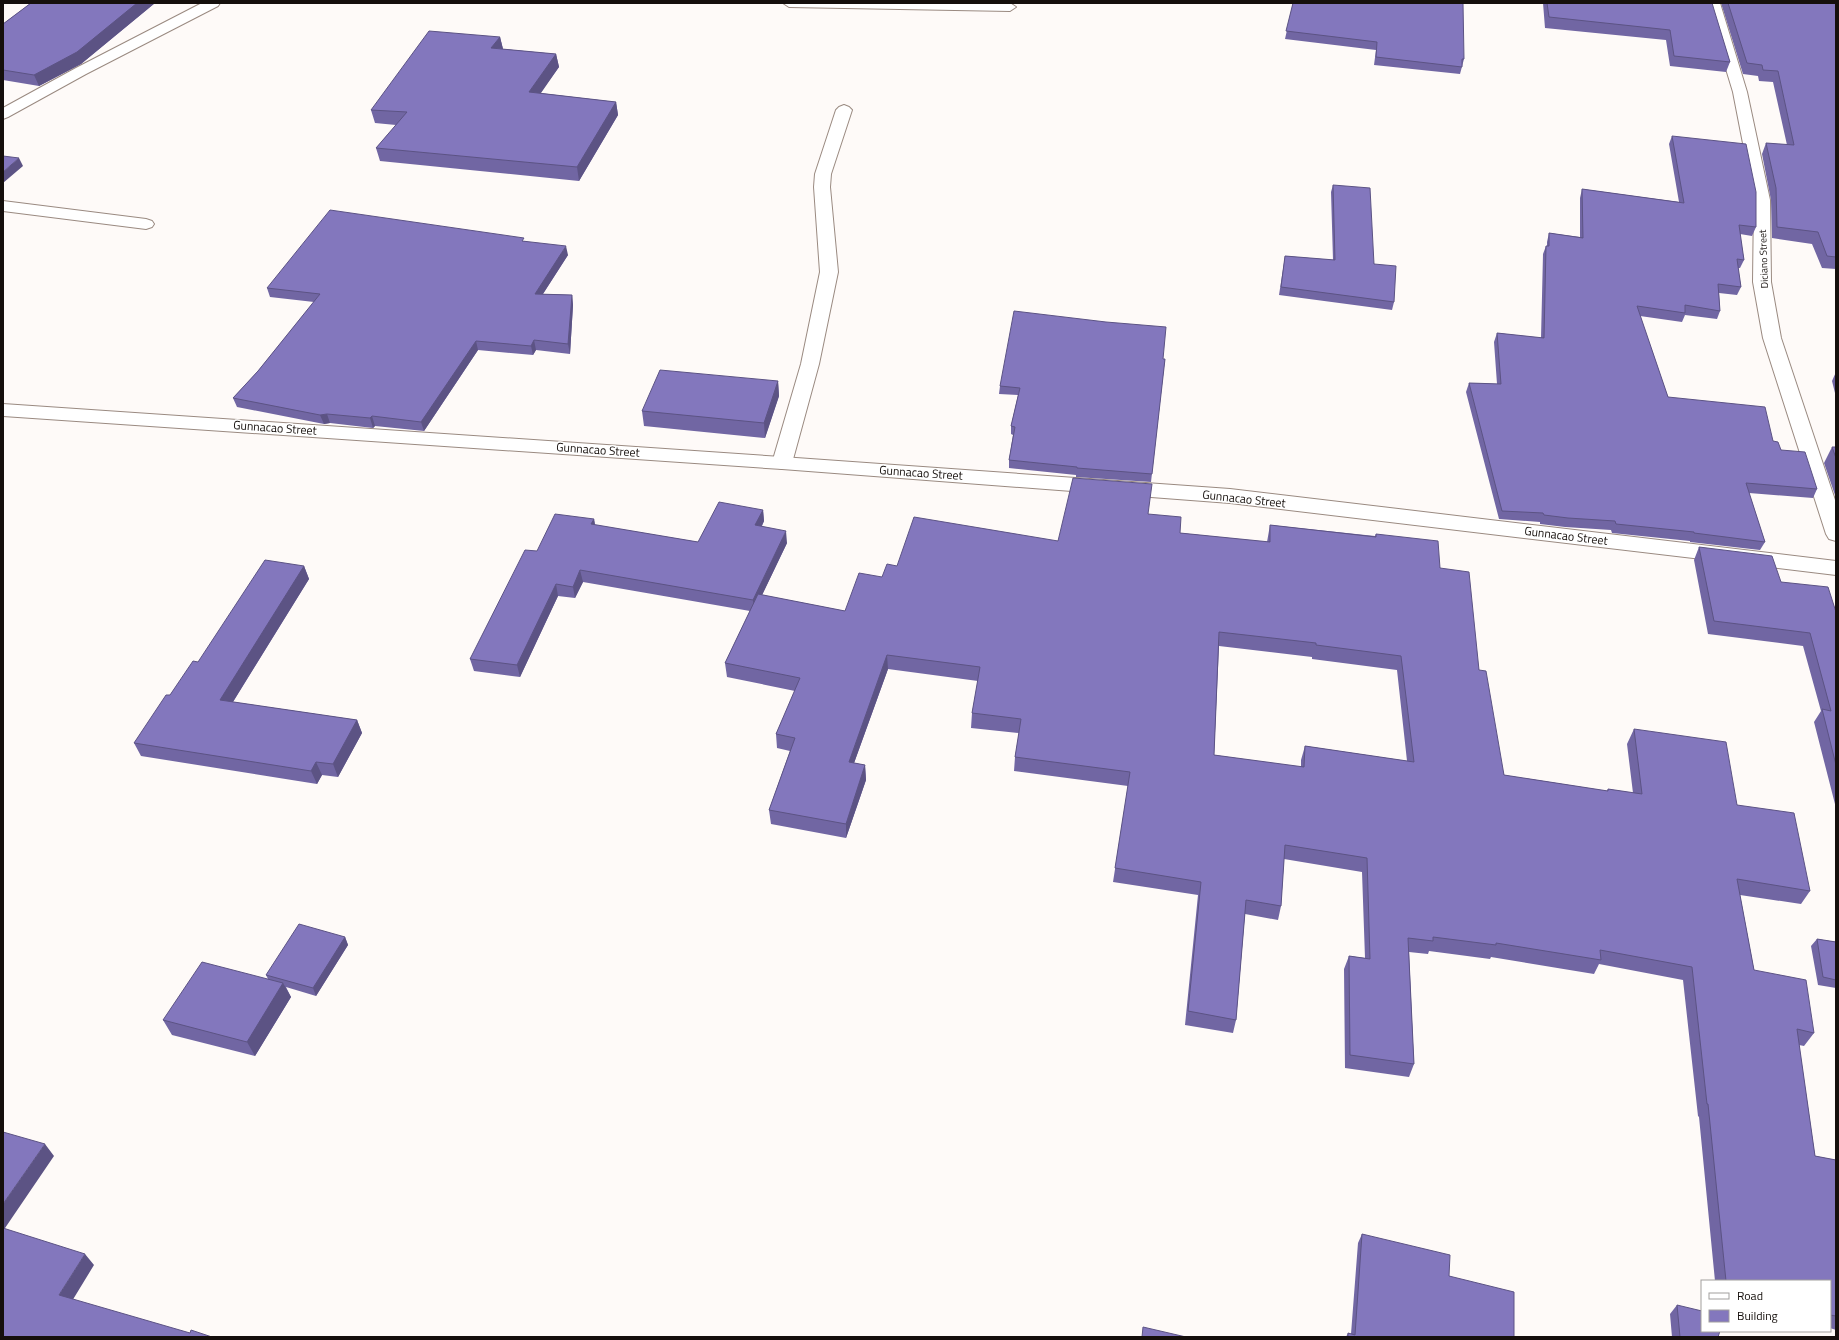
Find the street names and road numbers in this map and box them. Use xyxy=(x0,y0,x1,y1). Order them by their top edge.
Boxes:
street label: Diciano Street xyxy=(1755,229,1772,289)
street label: Gunnacao Street xyxy=(233,415,318,440)
street label: Gunnacao Street xyxy=(556,437,641,462)
street label: Gunnacao Street xyxy=(879,460,964,485)
street label: Gunnacao Street xyxy=(1201,485,1288,512)
street label: Gunnacao Street xyxy=(1523,521,1610,550)

